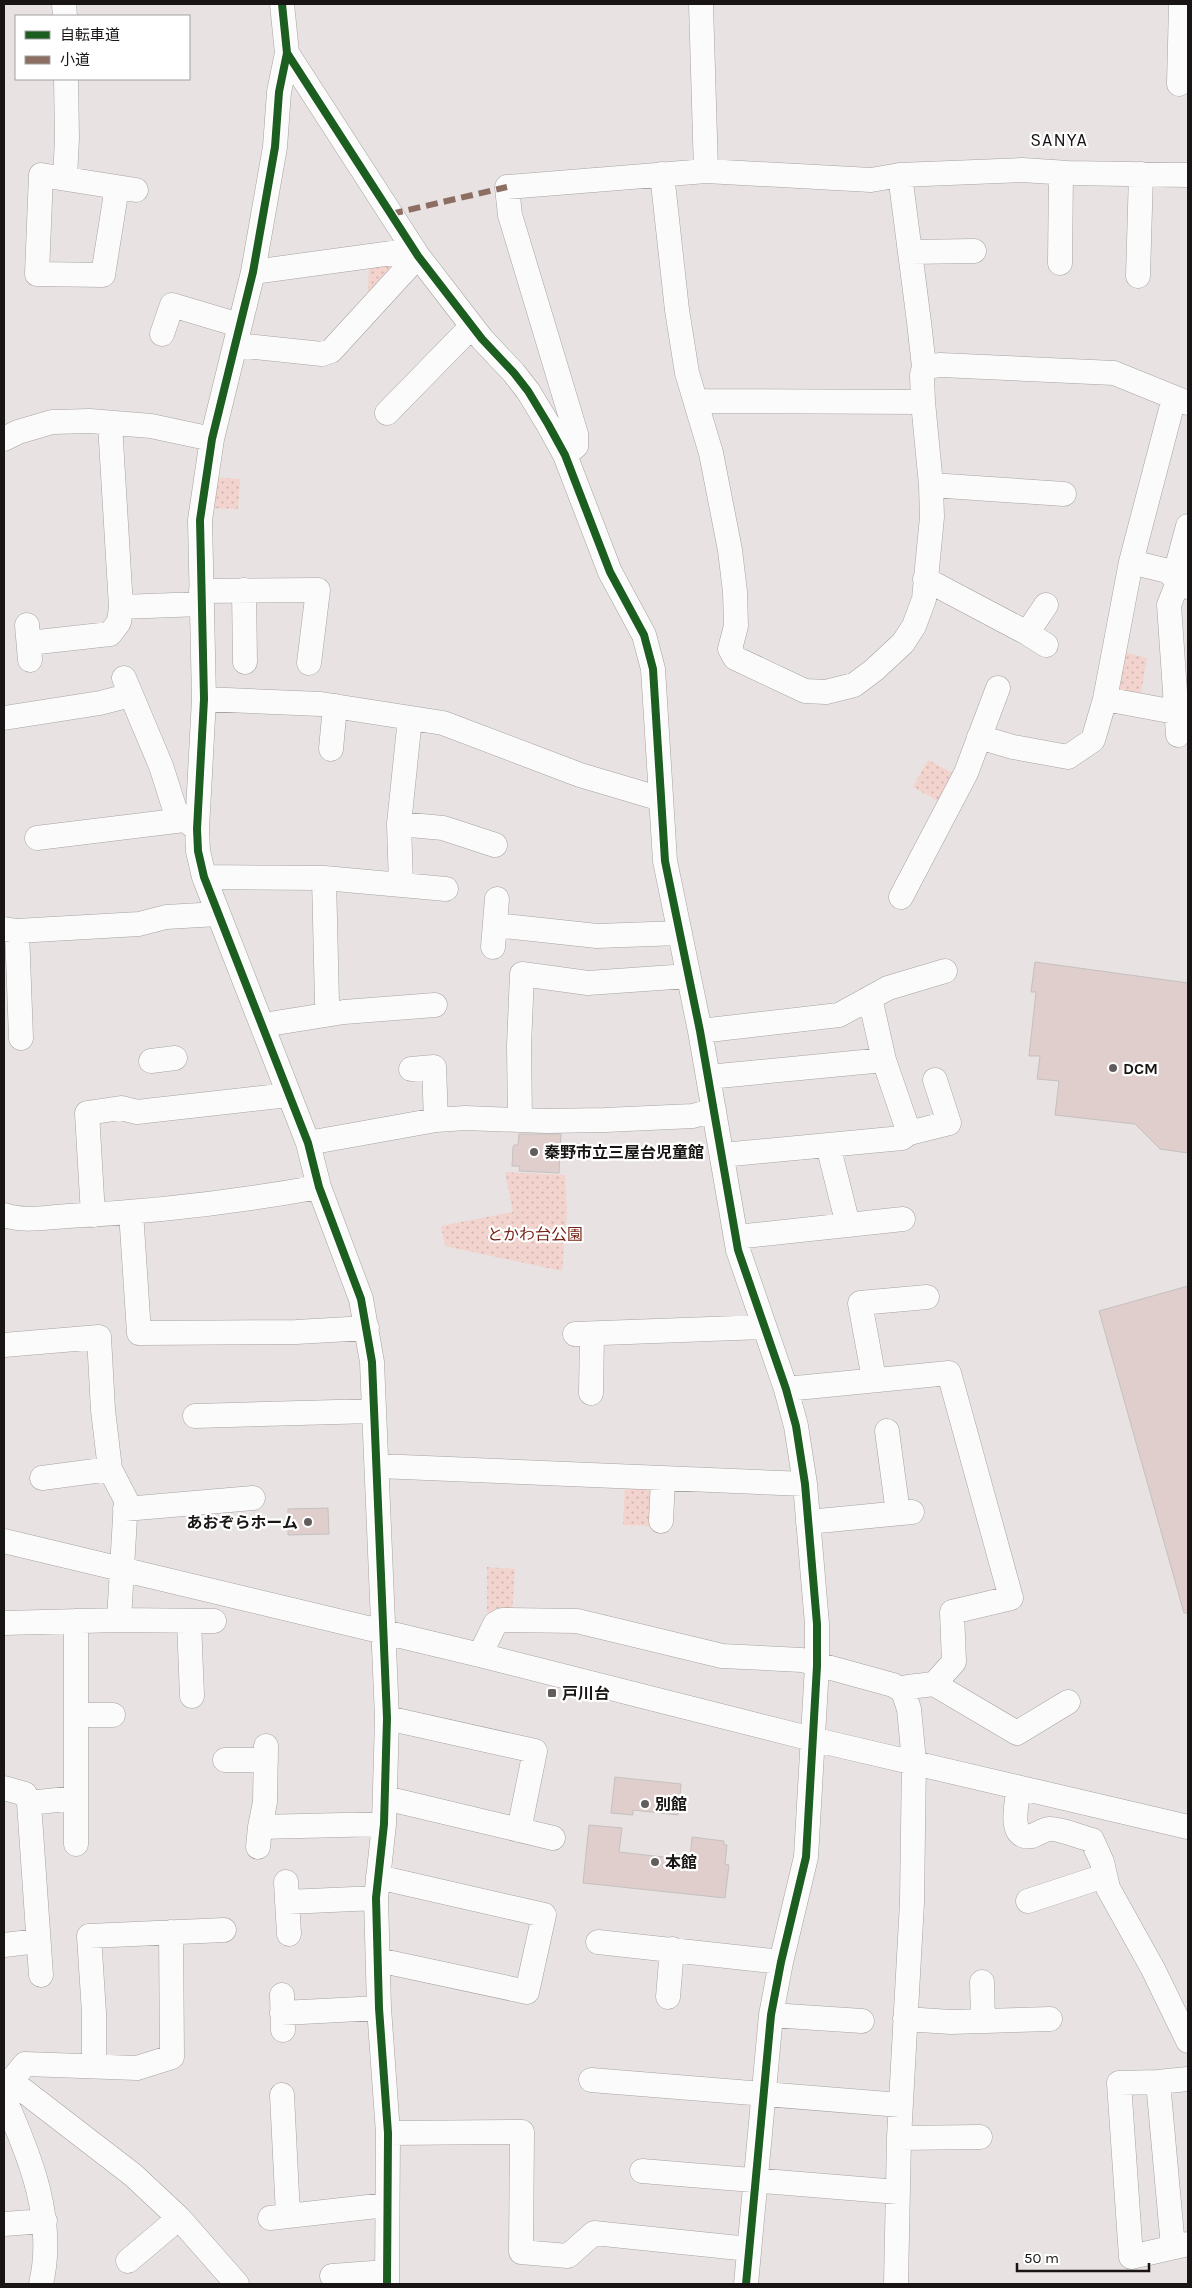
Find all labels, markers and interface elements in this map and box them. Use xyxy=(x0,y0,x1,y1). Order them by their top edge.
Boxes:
legend xyxy=(15,15,190,80)
text: 自転車道 xyxy=(60,26,120,44)
text: 小道 xyxy=(60,51,90,69)
district label: SANYA xyxy=(1030,129,1088,151)
place label: DCM xyxy=(1123,1059,1158,1078)
marker: DCM xyxy=(1107,1062,1119,1074)
place label: 秦野市立三屋台児童館 xyxy=(544,1143,704,1162)
marker: 秦野市立三屋台児童館 xyxy=(528,1146,540,1158)
park label: とかわ台公園 xyxy=(487,1225,583,1244)
place label: あおぞらホーム xyxy=(186,1513,298,1532)
marker: あおぞらホーム xyxy=(302,1516,314,1528)
place label: 戸川台 xyxy=(562,1684,610,1703)
marker: 戸川台 xyxy=(546,1687,558,1699)
place label: 別館 xyxy=(655,1795,687,1814)
marker: 別館 xyxy=(639,1798,651,1810)
place label: 本館 xyxy=(665,1853,697,1872)
marker: 本館 xyxy=(649,1856,661,1868)
scale bar xyxy=(1017,2240,1150,2272)
text: 50 m xyxy=(1024,2249,1059,2267)

